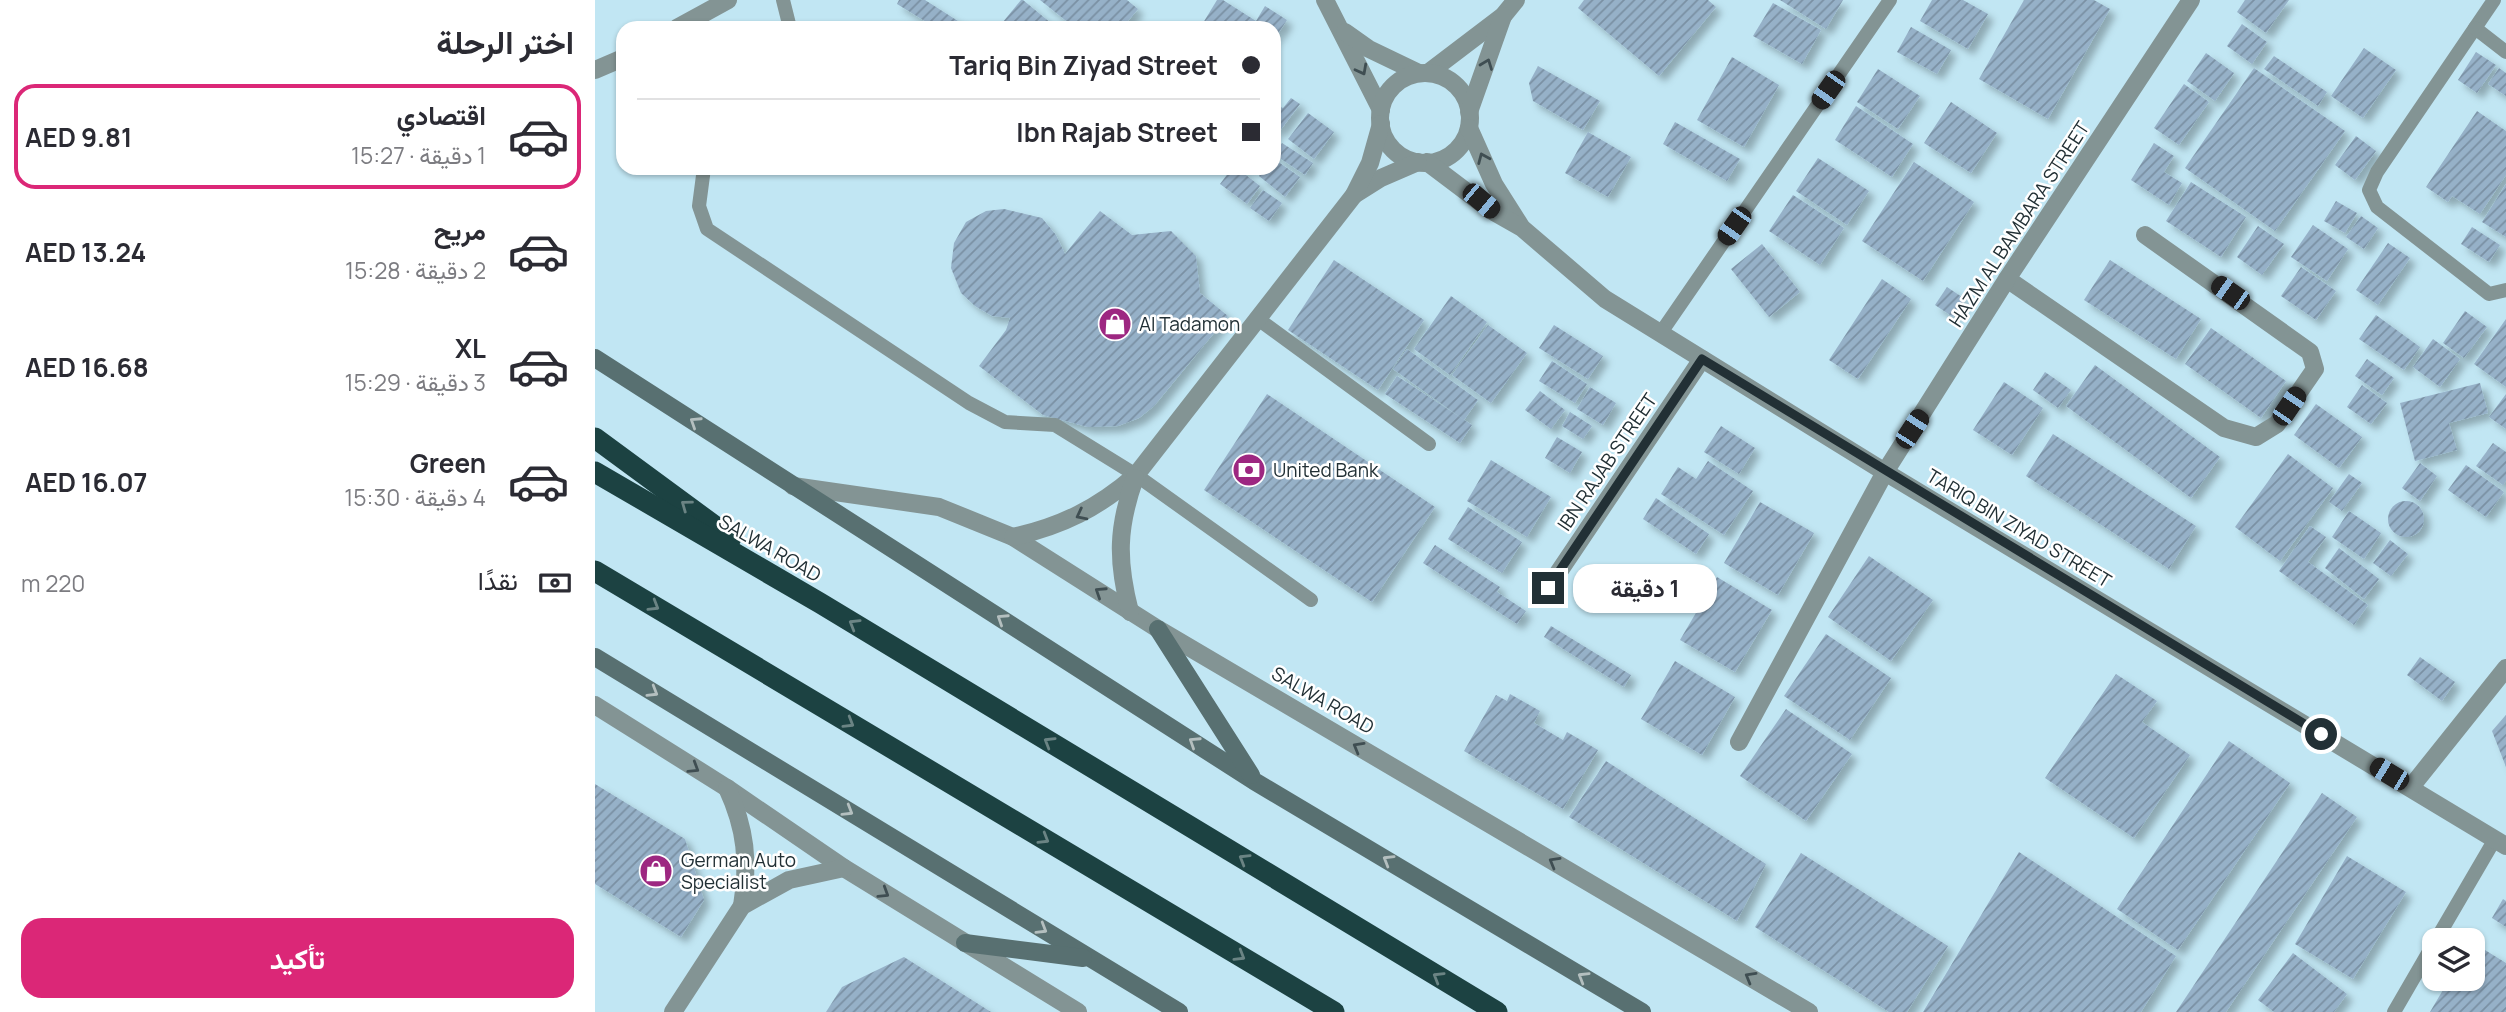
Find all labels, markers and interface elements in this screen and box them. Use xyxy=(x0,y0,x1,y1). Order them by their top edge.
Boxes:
text: اختر الرحلة xyxy=(436,20,574,64)
text: Tariq Bin Ziyad Street xyxy=(949,47,1218,83)
one-way arrow xyxy=(1478,59,1492,71)
one-way arrow xyxy=(1354,63,1368,75)
car xyxy=(1808,67,1849,113)
text: اقتصادي xyxy=(397,97,486,133)
icon: car xyxy=(507,105,570,168)
text: Ibn Rajab Street xyxy=(1016,114,1218,150)
street label: HAZM AL BAMBARA STREET xyxy=(1943,116,2096,332)
text: AED 9.81 xyxy=(25,119,132,155)
text: 1 دقيقة · 15:27 xyxy=(351,139,486,171)
one-way arrow xyxy=(1477,152,1491,164)
car xyxy=(1459,179,1504,223)
car xyxy=(1714,203,1755,249)
text: مريح xyxy=(434,212,486,248)
icon: car xyxy=(507,220,570,283)
text: AED 13.24 xyxy=(25,234,146,270)
text: 2 دقيقة · 15:28 xyxy=(345,254,486,286)
car xyxy=(2207,272,2254,314)
shop icon: Al Tadamon xyxy=(1096,305,1134,343)
place label: Al Tadamon xyxy=(1139,311,1240,337)
text: XL xyxy=(455,330,486,366)
icon: car xyxy=(507,335,570,398)
text: AED 16.68 xyxy=(25,349,149,385)
text: 3 دقيقة · 15:29 xyxy=(345,366,486,398)
car xyxy=(2269,383,2310,429)
street label: IBN RAJAB STREET xyxy=(1551,388,1663,536)
car xyxy=(1892,406,1933,452)
one-way arrow xyxy=(690,418,703,431)
text: Green xyxy=(410,445,486,481)
icon: car xyxy=(507,450,570,513)
bank icon: United Bank xyxy=(1230,451,1268,489)
place label: United Bank xyxy=(1273,457,1379,483)
street label: TARIQ BIN ZIYAD STREET xyxy=(1922,463,2117,594)
text: AED 16.07 xyxy=(25,464,147,500)
text: 4 دقيقة · 15:30 xyxy=(344,481,486,513)
one-way arrow xyxy=(681,500,694,513)
one-way arrow xyxy=(1076,506,1088,520)
street label: SALWA ROAD xyxy=(714,508,826,588)
text: نقدًا xyxy=(478,562,518,598)
icon: cash xyxy=(536,564,574,602)
callout: 1 دقيقة xyxy=(1573,564,1716,612)
text: 220 m xyxy=(21,567,85,599)
route end xyxy=(1532,572,1564,604)
text: 1 دقيقة xyxy=(1611,572,1679,604)
one-way arrow xyxy=(1094,587,1107,600)
one-way arrow xyxy=(646,598,659,611)
one-way arrow xyxy=(997,615,1010,628)
one-way arrow xyxy=(849,619,862,632)
street label: SALWA ROAD xyxy=(1267,660,1379,740)
one-way arrow xyxy=(646,684,659,697)
one-way arrow xyxy=(842,715,854,728)
route start xyxy=(2305,718,2337,750)
one-way arrow xyxy=(1043,737,1056,750)
one-way arrow xyxy=(1189,738,1202,750)
one-way arrow xyxy=(1352,742,1365,755)
car xyxy=(2366,754,2413,794)
one-way arrow xyxy=(686,759,699,772)
one-way arrow xyxy=(840,802,853,815)
one-way arrow xyxy=(1037,831,1050,844)
place label: German Auto Specialist xyxy=(681,847,796,895)
shop icon: German Auto Specialist xyxy=(637,852,675,890)
one-way arrow xyxy=(1238,854,1251,867)
one-way arrow xyxy=(1383,856,1396,869)
one-way arrow xyxy=(1549,857,1561,870)
one-way arrow xyxy=(876,884,889,897)
button: تأكيد xyxy=(21,918,574,998)
one-way arrow xyxy=(1034,921,1047,934)
map controls xyxy=(2422,928,2485,991)
button: layers xyxy=(2422,928,2485,991)
one-way arrow xyxy=(1232,948,1245,961)
one-way arrow xyxy=(1433,972,1446,985)
one-way arrow xyxy=(1578,972,1591,985)
one-way arrow xyxy=(1745,973,1758,986)

